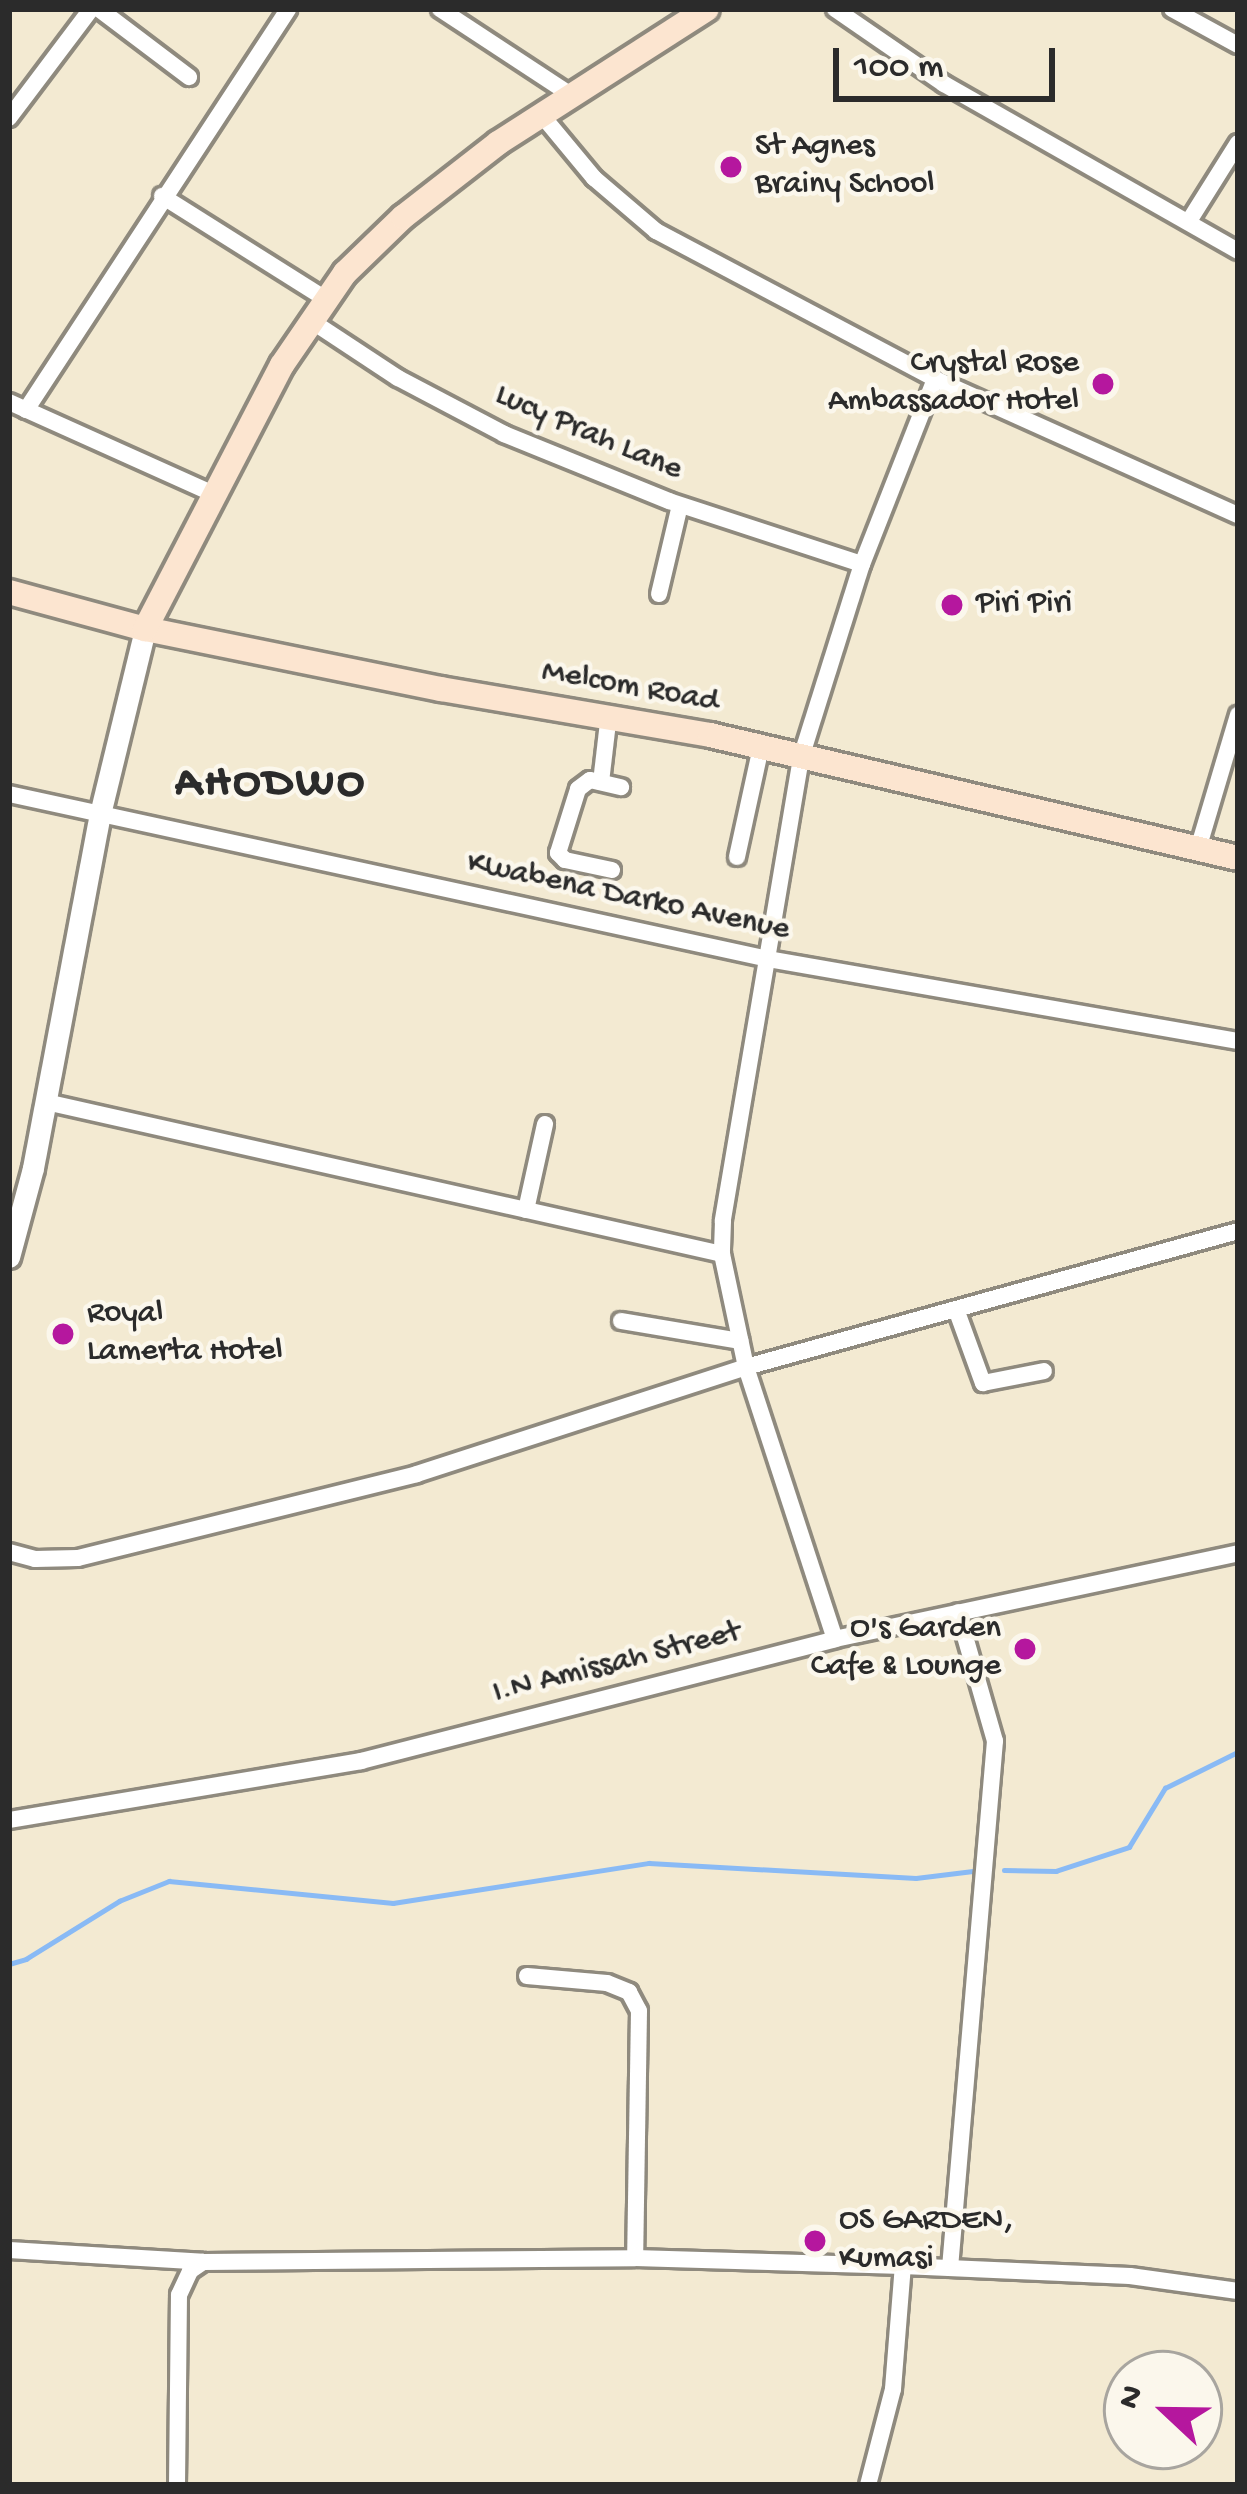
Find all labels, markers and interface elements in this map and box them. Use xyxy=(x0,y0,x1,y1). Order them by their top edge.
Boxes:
scale bar xyxy=(839,24,1061,98)
text: 100 m xyxy=(854,47,944,90)
place label: St Agnes Brainy School xyxy=(755,128,935,206)
marker: St Agnes Brainy School xyxy=(718,154,744,180)
place label: Crystal Rose Ambassador Hotel xyxy=(828,345,1079,423)
marker: Crystal Rose Ambassador Hotel xyxy=(1090,371,1116,397)
street label: Lucy Prah Lane xyxy=(488,377,688,491)
place label: Piri Piri xyxy=(976,585,1072,625)
marker: Piri Piri xyxy=(939,592,965,618)
street label: Melcom Road xyxy=(538,653,722,723)
district label: AHODWO xyxy=(175,758,367,812)
street label: Kwabena Darko Avenue xyxy=(463,844,793,952)
place label: Royal Lamerta Hotel xyxy=(87,1295,283,1373)
marker: Royal Lamerta Hotel xyxy=(50,1321,76,1347)
place label: O's Garden Cafe & Lounge xyxy=(811,1610,1001,1688)
street label: I.N Amissah Street xyxy=(489,1614,745,1714)
marker: O's Garden Cafe & Lounge xyxy=(1012,1636,1038,1662)
place label: OS GARDEN, Kumasi xyxy=(839,2202,1014,2280)
marker: OS GARDEN, Kumasi xyxy=(802,2228,828,2254)
north arrow xyxy=(1103,2350,1223,2470)
text: N xyxy=(1111,2381,1154,2415)

